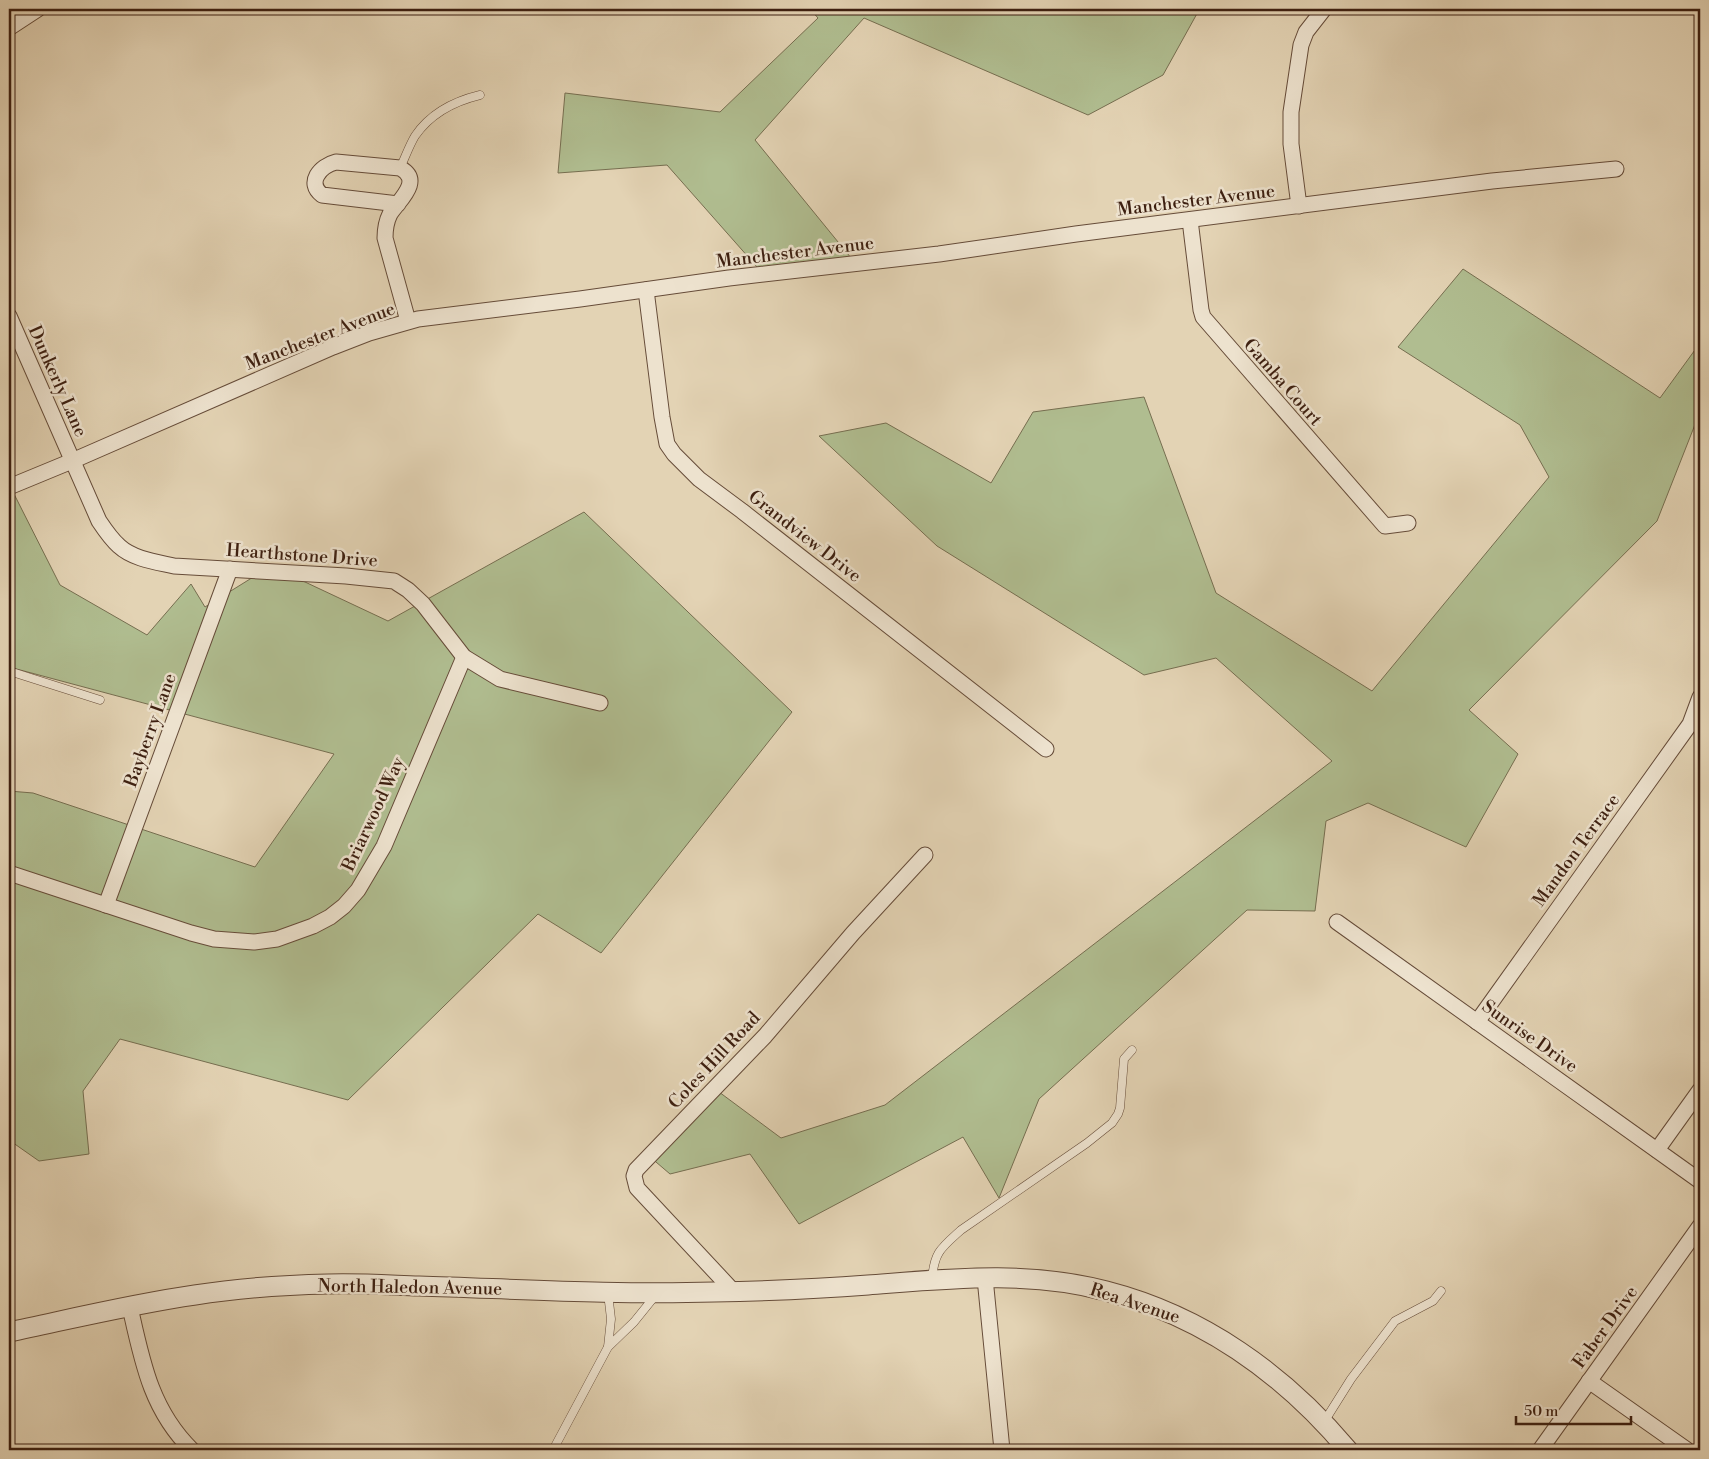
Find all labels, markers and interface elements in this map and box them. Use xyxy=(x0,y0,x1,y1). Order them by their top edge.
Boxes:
street label: Manchester Avenue xyxy=(1116,179,1276,222)
street label: Manchester Avenue xyxy=(715,231,875,274)
street label: Manchester Avenue xyxy=(242,297,398,376)
street label: Dunkerly Lane xyxy=(23,322,92,440)
street label: Gamba Court xyxy=(1238,334,1327,431)
street label: Grandview Drive xyxy=(744,485,866,588)
street label: Hearthstone Drive xyxy=(225,539,379,572)
street label: Bayberry Lane xyxy=(119,670,182,791)
street label: Briarwood Way xyxy=(336,753,410,876)
street label: Mandon Terrace xyxy=(1528,789,1625,911)
street label: Sunrise Drive xyxy=(1477,995,1582,1078)
street label: Coles Hill Road xyxy=(663,1006,766,1114)
street label: North Haledon Avenue xyxy=(317,1274,503,1301)
street label: Rea Avenue xyxy=(1087,1278,1183,1329)
street label: Faber Drive xyxy=(1568,1282,1643,1373)
scale bar xyxy=(1516,1394,1632,1426)
text: 50 m xyxy=(1524,1402,1558,1421)

